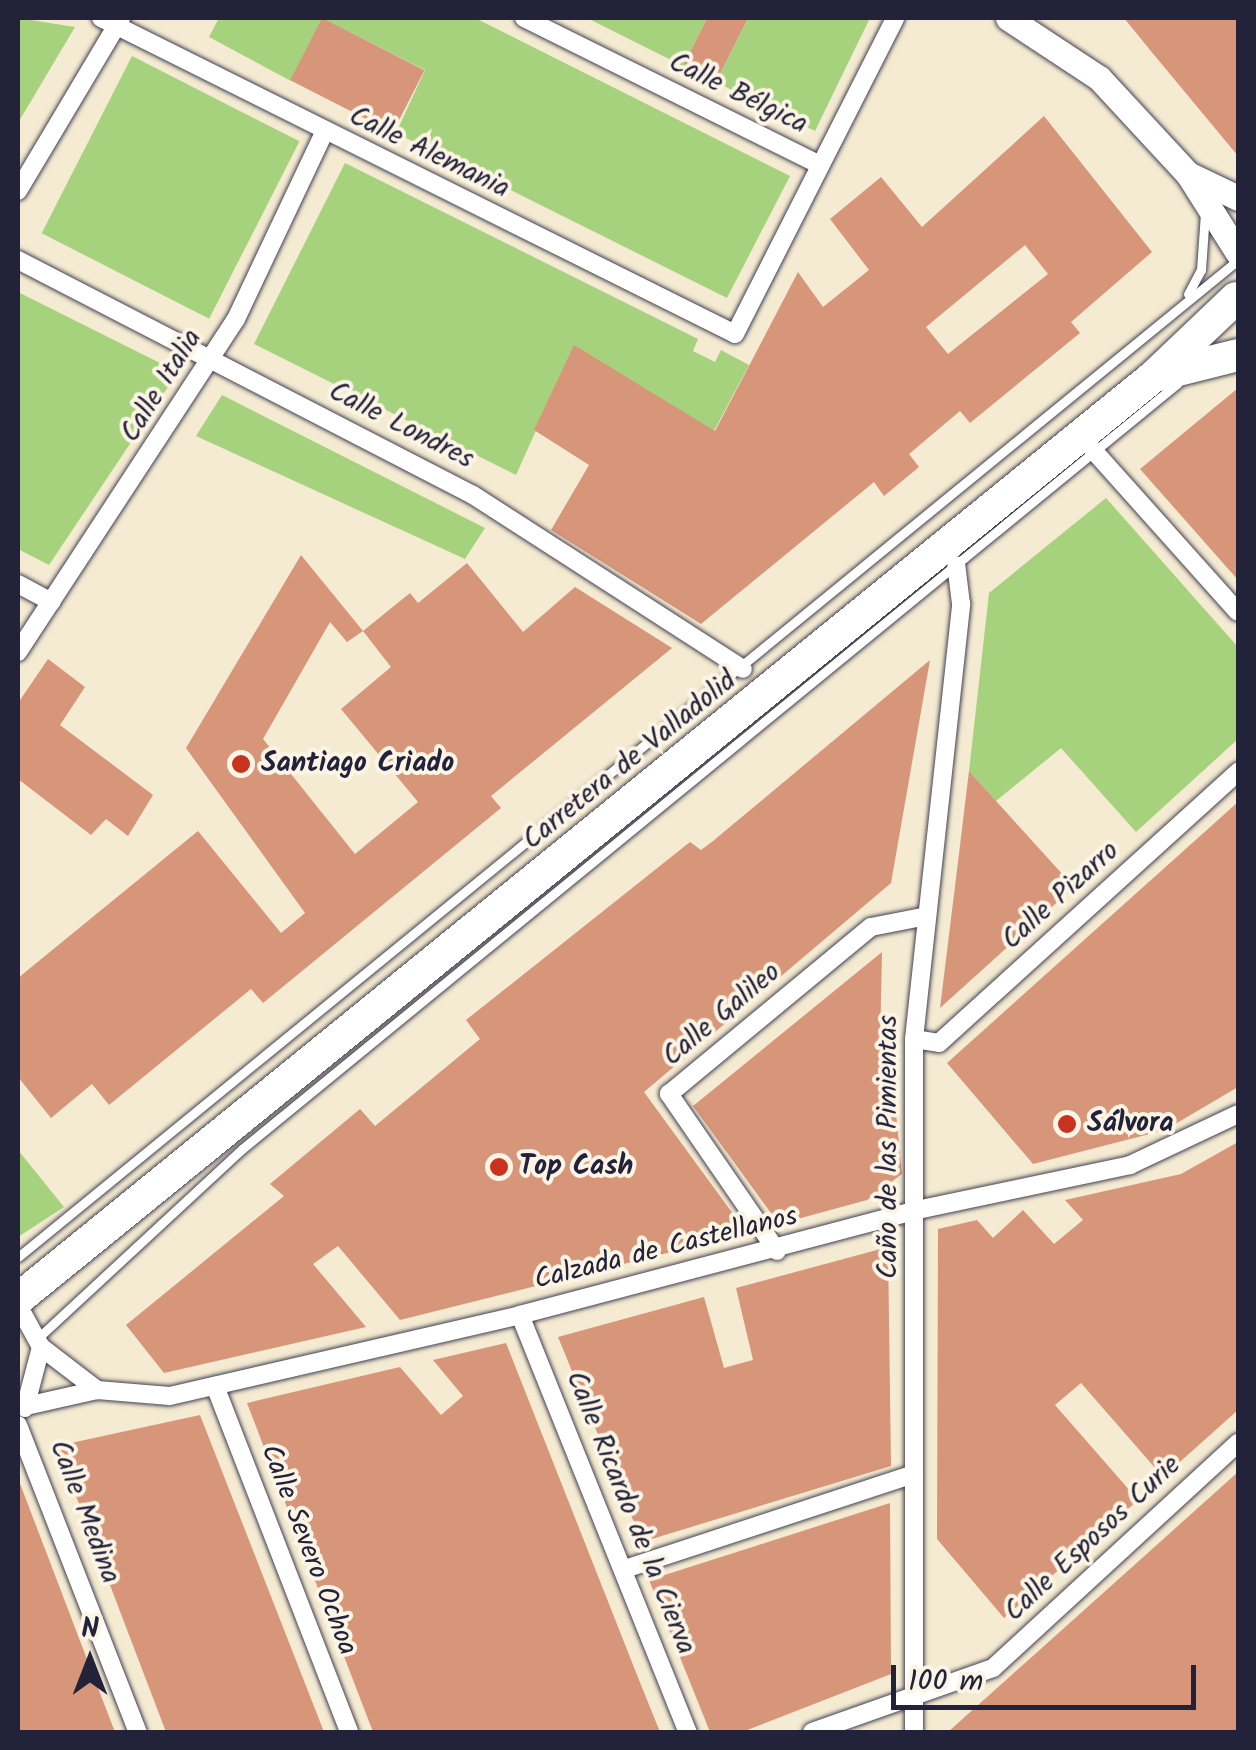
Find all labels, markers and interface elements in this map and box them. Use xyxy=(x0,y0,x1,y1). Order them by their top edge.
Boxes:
street label: Calle Bélgica xyxy=(663,46,813,142)
street label: Calle Alemania xyxy=(343,100,515,206)
street label: Calle Italia xyxy=(114,323,210,449)
street label: Calle Londres xyxy=(323,375,479,477)
street label: Carretera de Valladolid xyxy=(516,665,744,857)
place label: Santiago Criado xyxy=(261,747,454,781)
marker: Santiago Criado xyxy=(230,753,252,775)
street label: Calle Pizarro xyxy=(996,835,1126,957)
street label: Calle Galileo xyxy=(656,956,788,1074)
street label: Caño de las Pimientas xyxy=(872,1015,906,1279)
place label: Sálvora xyxy=(1087,1107,1173,1141)
marker: Sálvora xyxy=(1056,1113,1078,1135)
place label: Top Cash xyxy=(519,1150,633,1184)
marker: Top Cash xyxy=(488,1156,510,1178)
street label: Calzada de Castellanos xyxy=(531,1200,801,1298)
street label: Calle Ricardo de la Cierva xyxy=(558,1366,702,1660)
street label: Calle Medina xyxy=(41,1436,127,1588)
street label: Calle Severo Ochoa xyxy=(252,1440,364,1660)
street label: Calle Esposos Curie xyxy=(998,1449,1188,1629)
text: N xyxy=(81,1607,99,1652)
north arrow xyxy=(40,1610,140,1710)
scale bar xyxy=(896,1645,1201,1707)
text: 100 m xyxy=(908,1658,983,1706)

